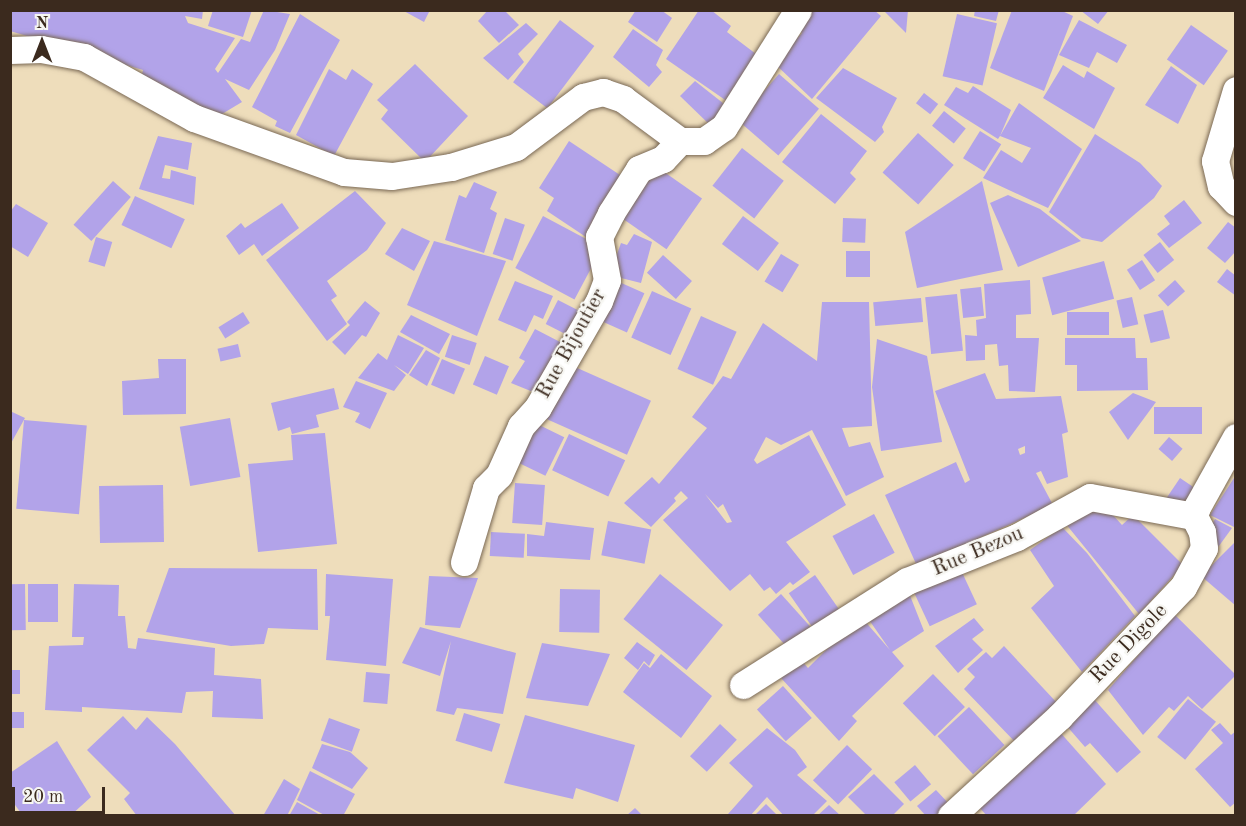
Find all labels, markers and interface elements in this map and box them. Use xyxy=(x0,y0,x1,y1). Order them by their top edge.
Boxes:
north arrow xyxy=(12,12,72,72)
text: N xyxy=(36,16,48,32)
street label: Rue Bijoutier xyxy=(532,285,612,403)
street label: Rue Bezou xyxy=(929,521,1027,583)
street label: Rue Digole xyxy=(1085,599,1173,689)
scale bar xyxy=(15,775,108,813)
text: 20 m xyxy=(23,788,63,806)

